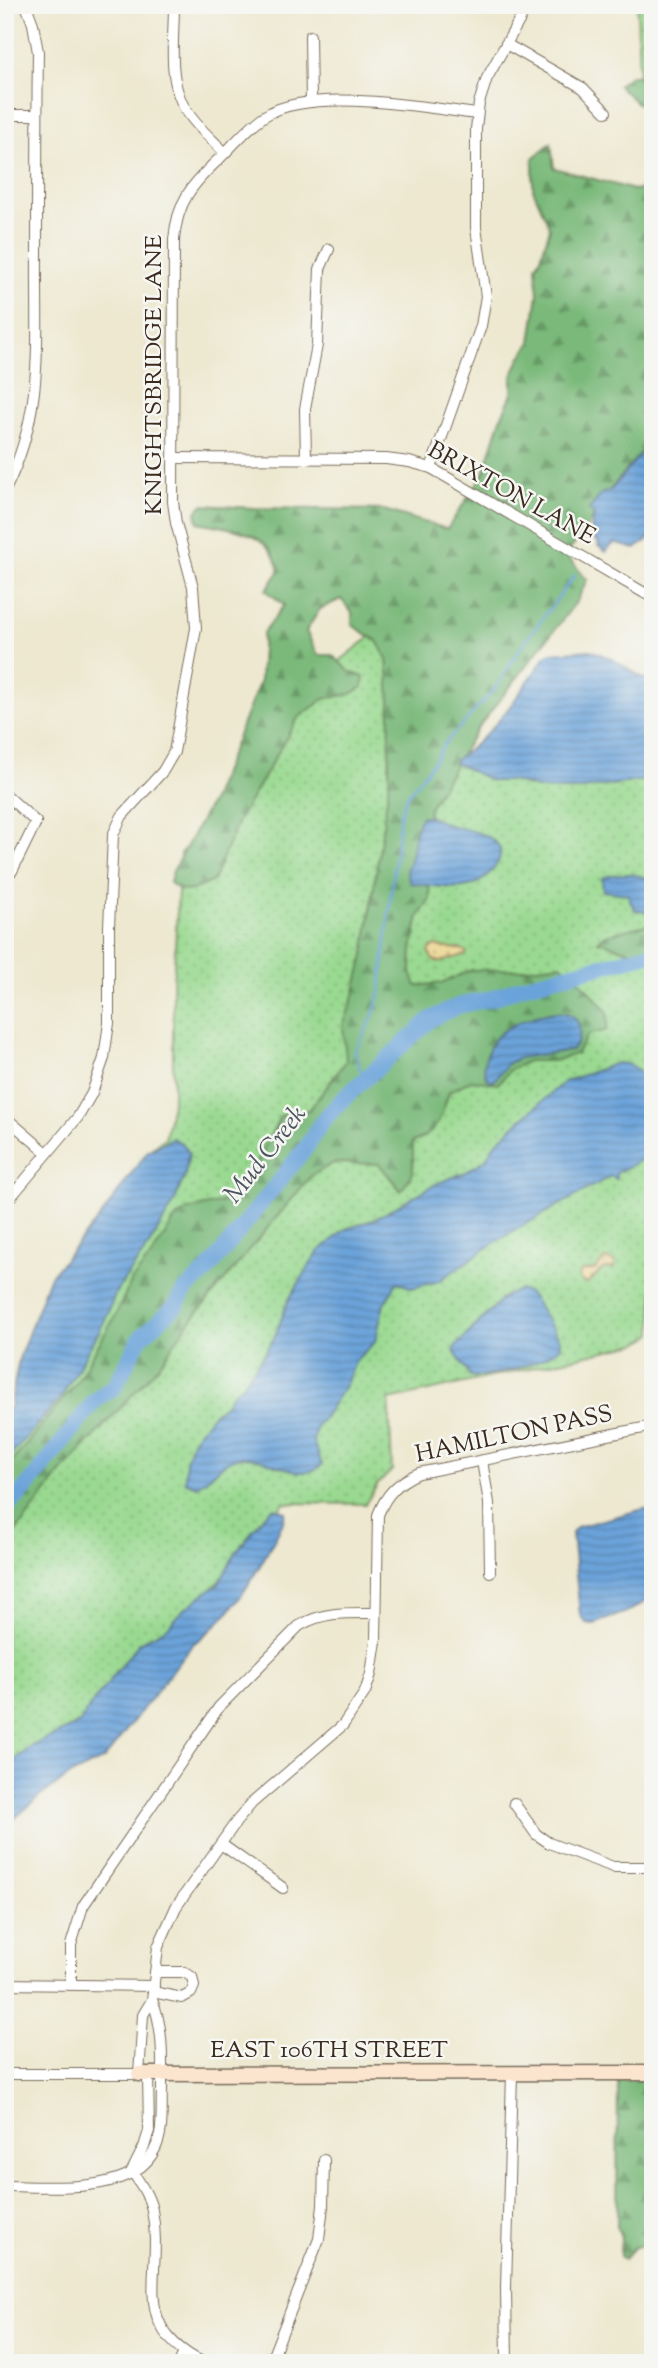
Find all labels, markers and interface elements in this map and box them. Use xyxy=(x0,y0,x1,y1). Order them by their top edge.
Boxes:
street label: KNIGHTSBRIDGE LANE xyxy=(138,234,172,515)
street label: BRIXTON LANE xyxy=(421,434,602,554)
water label: Mud Creek xyxy=(216,1098,316,1212)
street label: HAMILTON PASS xyxy=(412,1397,616,1473)
street label: EAST 106TH STREET xyxy=(210,2034,448,2068)

